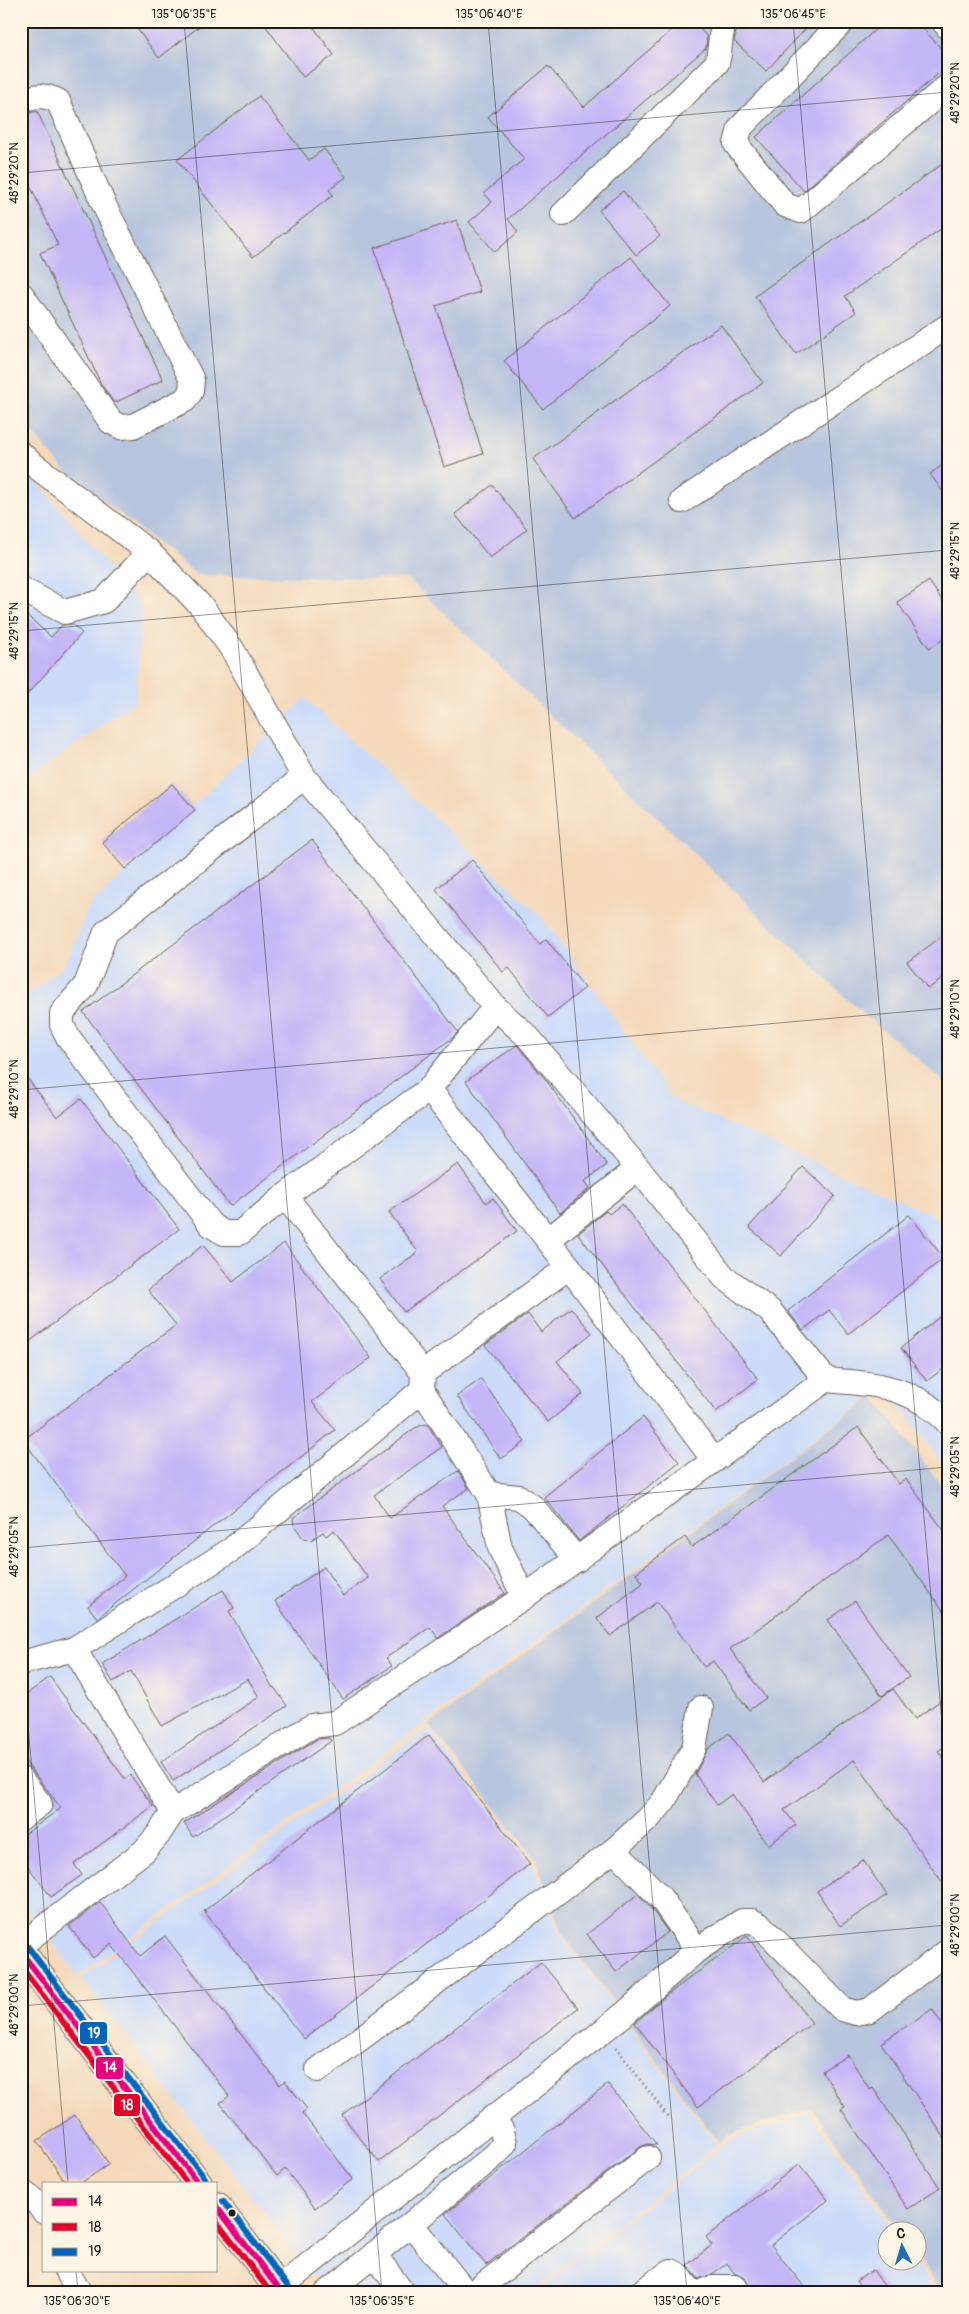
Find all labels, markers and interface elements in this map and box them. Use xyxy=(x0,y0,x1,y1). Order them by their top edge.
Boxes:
text: 135°06'35"E xyxy=(151,7,217,22)
text: 135°06'40"E xyxy=(456,7,522,22)
text: 135°06'45"E xyxy=(760,7,826,22)
text: 48°29'20"N xyxy=(948,62,963,124)
text: 48°29'20"N xyxy=(7,142,22,204)
text: 48°29'15"N xyxy=(948,522,963,580)
text: 48°29'15"N xyxy=(7,602,22,660)
text: 48°29'10"N xyxy=(948,979,963,1039)
text: 48°29'10"N xyxy=(7,1059,22,1119)
text: 48°29'05"N xyxy=(948,1436,963,1498)
text: 48°29'05"N xyxy=(7,1516,22,1578)
text: 48°29'00"N xyxy=(948,1894,963,1956)
text: 48°29'00"N xyxy=(7,1974,22,2036)
line badge: 19 xyxy=(79,2021,108,2045)
text: 19 xyxy=(88,2025,100,2042)
line badge: 14 xyxy=(95,2056,124,2080)
text: 14 xyxy=(103,2059,118,2076)
line badge: 18 xyxy=(113,2093,141,2117)
text: 18 xyxy=(121,2097,133,2114)
legend xyxy=(42,2182,218,2272)
text: 14 xyxy=(88,2192,103,2211)
unlabelled marker xyxy=(227,2208,237,2218)
text: 18 xyxy=(88,2218,102,2237)
north arrow xyxy=(876,2222,926,2272)
text: С xyxy=(896,2225,906,2242)
text: 19 xyxy=(88,2242,102,2261)
text: 135°06'30"E xyxy=(44,2294,110,2309)
text: 135°06'35"E xyxy=(349,2294,415,2309)
text: 135°06'40"E xyxy=(654,2294,720,2309)

